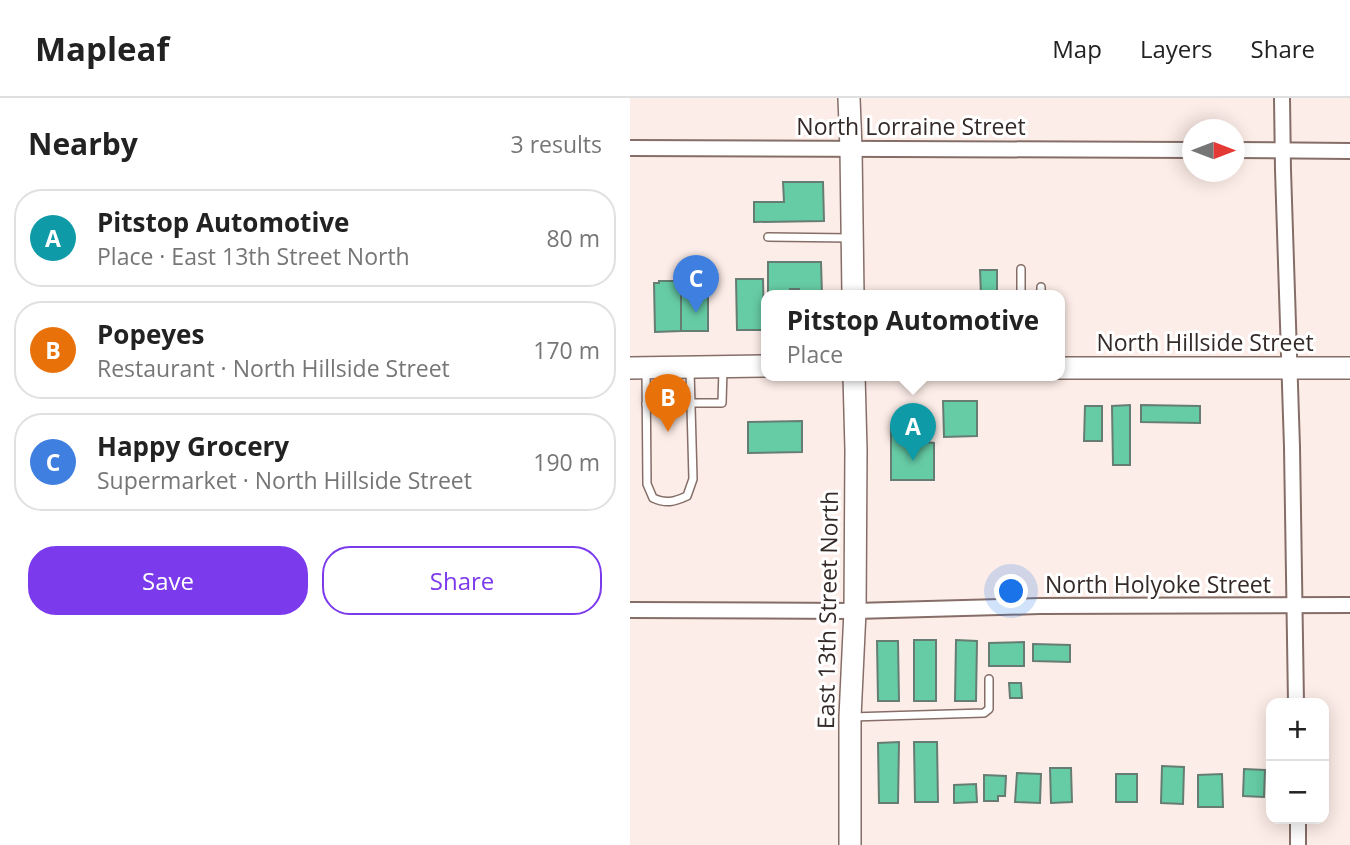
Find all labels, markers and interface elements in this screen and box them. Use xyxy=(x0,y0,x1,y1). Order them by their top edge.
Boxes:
text: Mapleaf xyxy=(35,26,169,71)
text: Map xyxy=(1052,32,1102,65)
text: Layers xyxy=(1140,32,1213,65)
text: Share xyxy=(1251,32,1315,65)
street label: North Lorraine Street xyxy=(796,110,1026,142)
north arrow xyxy=(1182,119,1245,182)
text: Nearby xyxy=(28,123,138,164)
text: 3 results xyxy=(511,128,602,160)
text: Pitstop Automotive xyxy=(97,204,349,240)
text: A xyxy=(45,222,61,254)
text: 80 m xyxy=(546,222,600,254)
text: Place · East 13th Street North xyxy=(97,240,410,272)
pin: C xyxy=(673,255,719,313)
popup xyxy=(761,290,1065,381)
text: Pitstop Automotive xyxy=(787,302,1039,338)
text: Popeyes xyxy=(97,316,204,352)
street label: North Hillside Street xyxy=(1096,326,1314,358)
text: B xyxy=(45,334,61,366)
text: 170 m xyxy=(533,334,600,366)
text: Place xyxy=(787,338,843,370)
text: Restaurant · North Hillside Street xyxy=(97,352,450,384)
pin: B xyxy=(645,374,691,432)
pin: A xyxy=(890,403,936,461)
text: Happy Grocery xyxy=(97,428,289,464)
text: C xyxy=(46,446,60,478)
text: 190 m xyxy=(533,446,600,478)
text: Supermarket · North Hillside Street xyxy=(97,464,472,496)
street label: East 13th Street North xyxy=(809,491,845,729)
button: Save xyxy=(28,546,308,615)
button: Share xyxy=(322,546,602,615)
street label: North Holyoke Street xyxy=(1045,568,1271,600)
your location xyxy=(994,574,1028,608)
map controls xyxy=(1266,698,1329,824)
button: + xyxy=(1266,698,1329,761)
button: − xyxy=(1266,761,1329,824)

